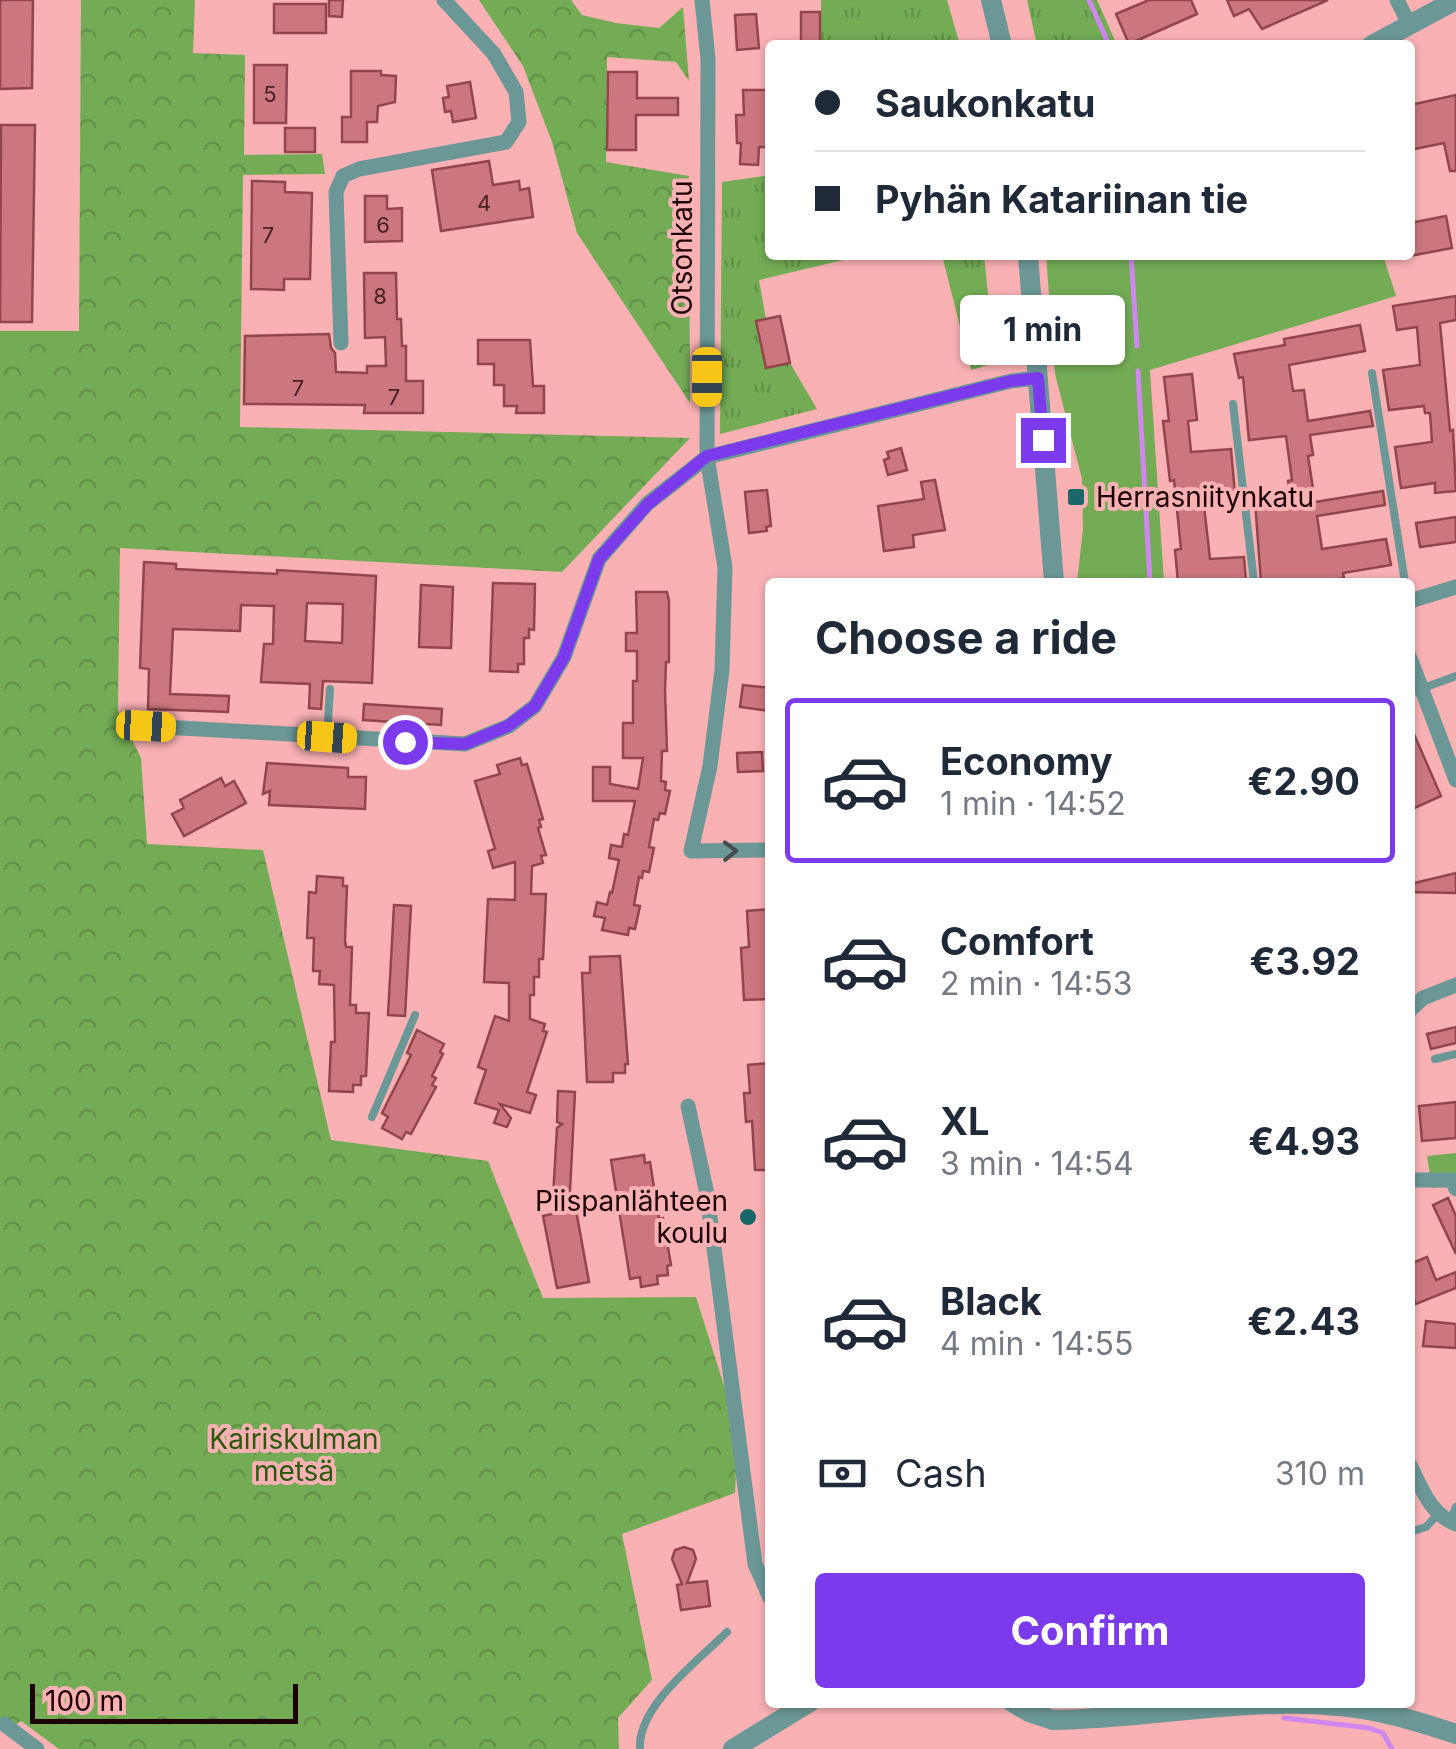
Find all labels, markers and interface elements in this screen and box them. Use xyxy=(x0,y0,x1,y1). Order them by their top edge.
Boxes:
text: Saukonkatu xyxy=(875,80,1095,126)
house number: 5 xyxy=(263,81,277,107)
text: Pyhän Katariinan tie xyxy=(875,176,1248,222)
street label: Otsonkatu xyxy=(665,180,699,316)
house number: 4 xyxy=(477,190,491,216)
house number: 6 xyxy=(376,212,390,238)
house number: 7 xyxy=(262,222,274,248)
house number: 8 xyxy=(373,283,387,309)
callout: 1 min xyxy=(960,295,1126,365)
text: 1 min xyxy=(1003,310,1082,349)
car xyxy=(692,347,722,407)
house number: 7 xyxy=(292,375,304,401)
house number: 7 xyxy=(388,384,400,410)
route end xyxy=(1021,418,1066,463)
place label: Herrasniitynkatu xyxy=(1096,480,1314,514)
marker: Herrasniitynkatu xyxy=(1065,486,1087,508)
text: Choose a ride xyxy=(815,610,1117,665)
car xyxy=(115,709,177,743)
car xyxy=(296,720,358,754)
route start xyxy=(383,720,428,765)
icon: car xyxy=(820,736,910,826)
text: Economy xyxy=(940,738,1113,784)
text: €2.90 xyxy=(1248,758,1360,804)
text: 1 min · 14:52 xyxy=(940,784,1126,823)
one-way arrow xyxy=(724,840,739,862)
icon: car xyxy=(820,916,910,1006)
text: Comfort xyxy=(940,918,1094,964)
text: €3.92 xyxy=(1249,938,1360,984)
text: 2 min · 14:53 xyxy=(940,964,1133,1003)
icon: car xyxy=(820,1096,910,1186)
text: XL xyxy=(940,1098,990,1144)
text: €4.93 xyxy=(1248,1118,1360,1164)
text: 3 min · 14:54 xyxy=(940,1144,1134,1183)
place label: Piispanlähteen koulu xyxy=(535,1184,728,1250)
marker: Piispanlähteen koulu xyxy=(737,1206,759,1228)
icon: car xyxy=(820,1276,910,1366)
text: Black xyxy=(940,1278,1042,1324)
text: €2.43 xyxy=(1247,1298,1360,1344)
text: 4 min · 14:55 xyxy=(940,1324,1133,1363)
park label: Kairiskulman metsä xyxy=(209,1422,379,1488)
icon: cash xyxy=(815,1446,870,1501)
text: Cash xyxy=(895,1450,987,1496)
text: 310 m xyxy=(1275,1454,1365,1493)
button: Confirm xyxy=(815,1573,1365,1688)
scale bar xyxy=(30,1679,298,1724)
text: 100 m xyxy=(45,1684,124,1718)

